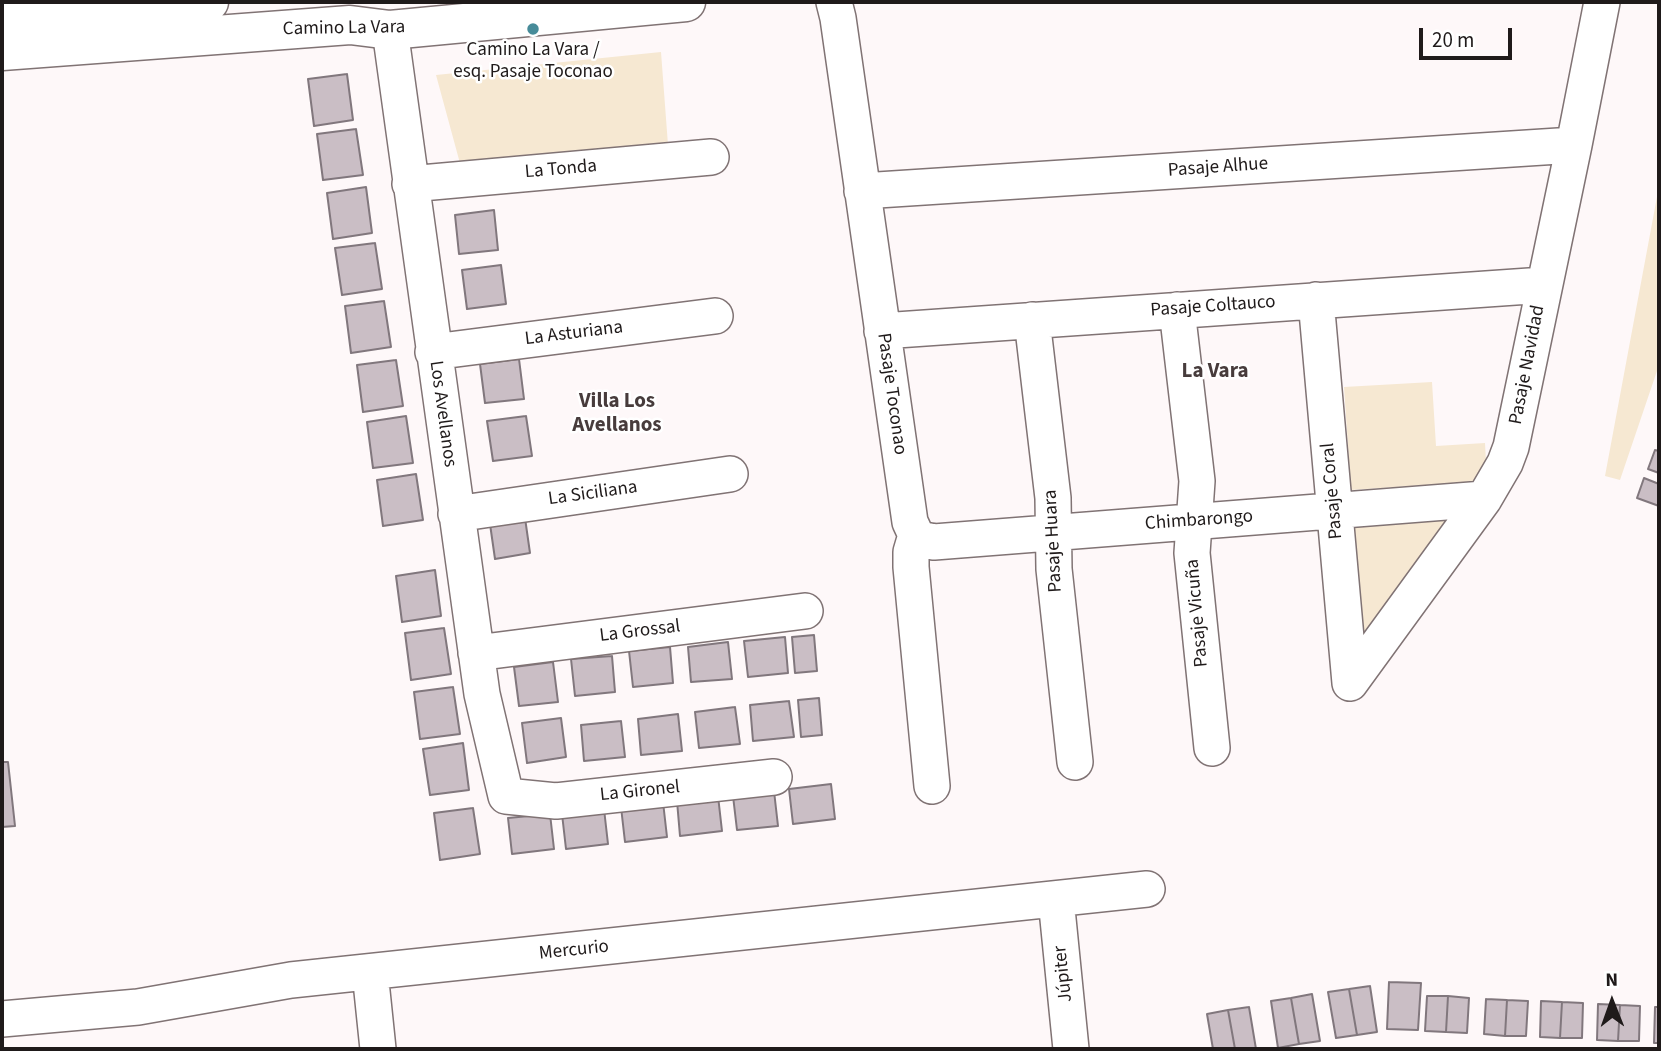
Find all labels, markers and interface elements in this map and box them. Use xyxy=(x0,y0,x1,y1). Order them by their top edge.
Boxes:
scale bar xyxy=(1423,14,1516,58)
street label: Camino La Vara xyxy=(283,17,405,41)
marker: Camino La Vara / esq. Pasaje Toconao xyxy=(525,21,541,37)
text: 20 m xyxy=(1432,25,1474,55)
place label: Camino La Vara / esq. Pasaje Toconao xyxy=(453,40,613,84)
street label: Pasaje Alhue xyxy=(1167,153,1269,183)
street label: La Tonda xyxy=(524,155,598,185)
street label: Pasaje Coltauco xyxy=(1150,291,1276,323)
street label: Pasaje Navidad xyxy=(1505,303,1551,427)
street label: La Asturiana xyxy=(524,317,624,351)
street label: Pasaje Toconao xyxy=(871,331,911,457)
street label: Los Avellanos xyxy=(423,359,461,469)
district label: La Vara xyxy=(1182,359,1248,385)
district label: Villa Los Avellanos xyxy=(572,389,662,439)
street label: Pasaje Coral xyxy=(1317,442,1349,540)
street label: La Siciliana xyxy=(547,476,639,512)
street label: Pasaje Huara xyxy=(1040,489,1068,593)
street label: Chimbarongo xyxy=(1144,506,1254,536)
street label: Pasaje Vicuña xyxy=(1182,558,1214,668)
street label: La Grossal xyxy=(598,616,682,648)
street label: La Gironel xyxy=(599,776,681,808)
street label: Mercurio xyxy=(538,936,610,966)
street label: Júpiter xyxy=(1050,945,1078,1003)
north arrow xyxy=(1577,967,1647,1037)
text: N xyxy=(1605,967,1618,994)

